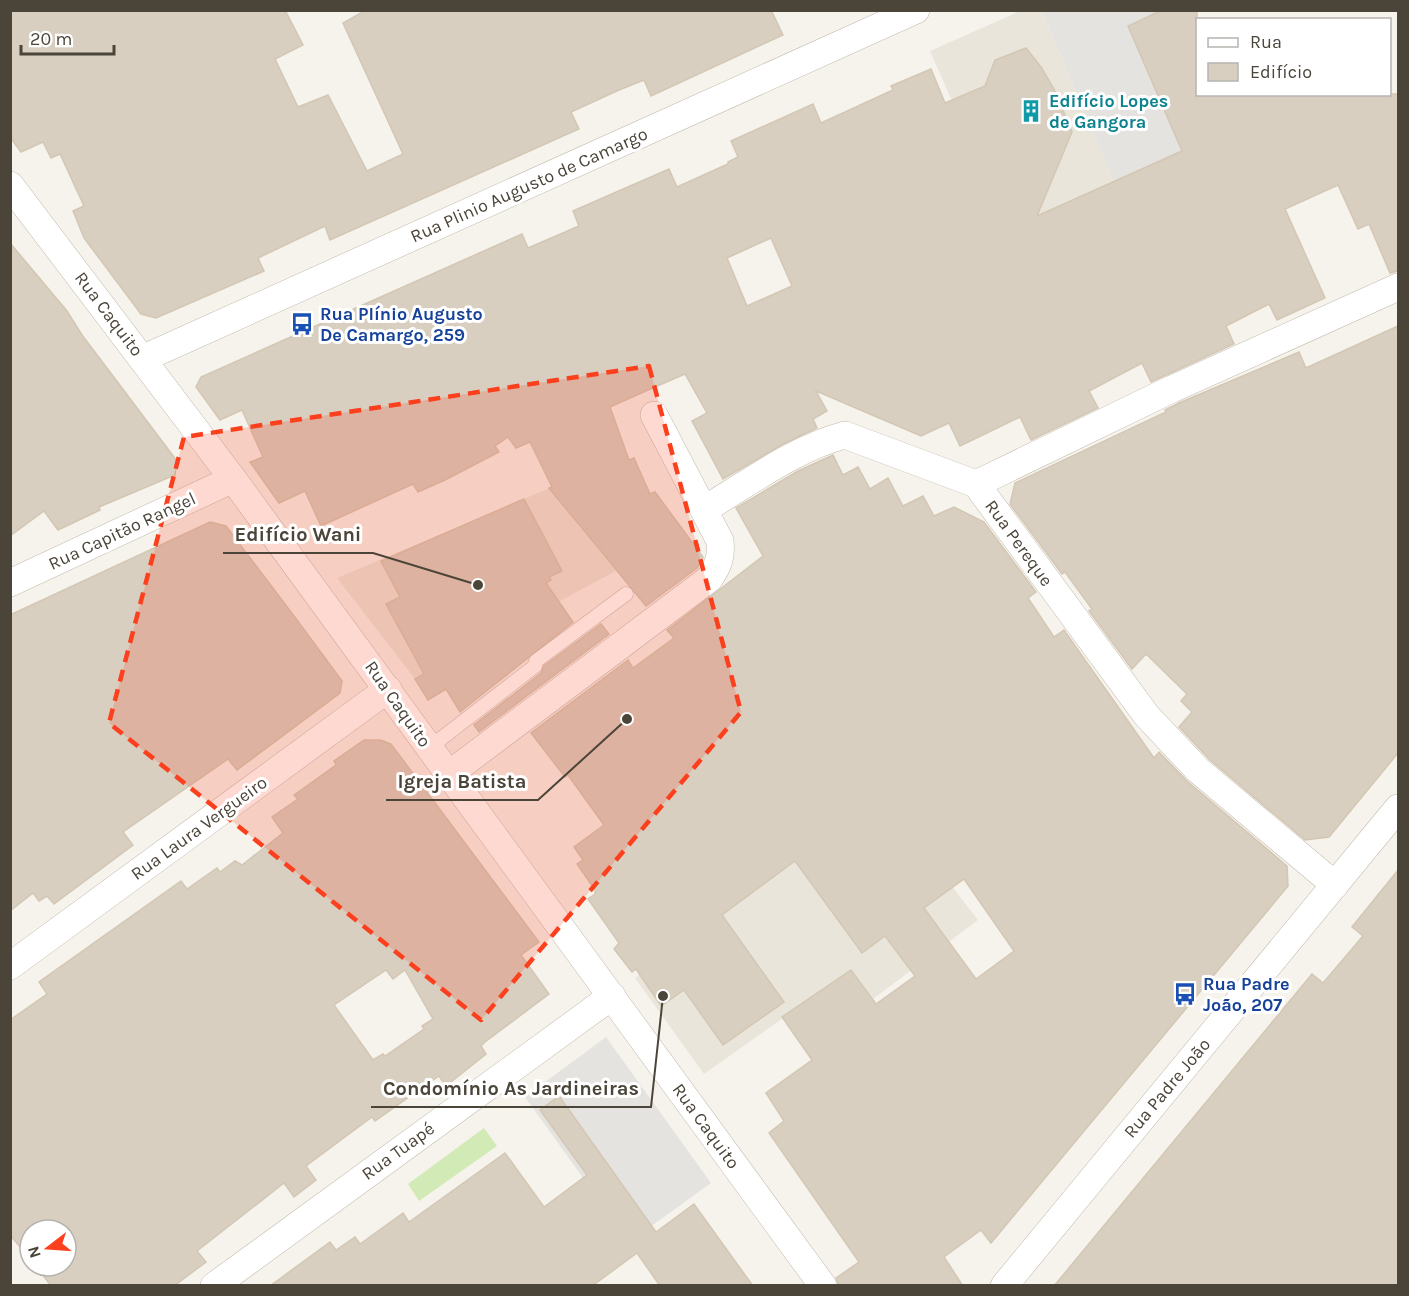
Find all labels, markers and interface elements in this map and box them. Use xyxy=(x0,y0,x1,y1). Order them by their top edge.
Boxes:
scale bar xyxy=(21,18,114,56)
legend xyxy=(1196,18,1391,96)
text: 20 m xyxy=(30,28,72,50)
text: Rua xyxy=(1250,31,1282,53)
text: Edifício xyxy=(1250,61,1312,83)
place label: Edifício Lopes de Gangora xyxy=(1049,90,1168,133)
building icon: Edifício Lopes de Gangora xyxy=(1018,98,1044,124)
street label: Rua Plinio Augusto de Camargo xyxy=(407,123,651,247)
street label: Rua Caquito xyxy=(70,267,148,361)
place label: Rua Plínio Augusto De Camargo, 259 xyxy=(320,303,483,346)
bus stop icon: Rua Plínio Augusto De Camargo, 259 xyxy=(289,311,315,337)
street label: Rua Capitão Rangel xyxy=(45,487,199,575)
street label: Rua Pereque xyxy=(980,495,1058,591)
callout: Edifício Wani xyxy=(223,515,373,553)
text: Edifício Wani xyxy=(235,523,361,546)
street label: Rua Caquito xyxy=(360,657,436,751)
callout: Igreja Batista xyxy=(386,762,538,800)
text: Igreja Batista xyxy=(398,770,526,793)
street label: Rua Laura Vergueiro xyxy=(127,771,271,885)
place label: Rua Padre João, 207 xyxy=(1203,973,1290,1016)
bus stop icon: Rua Padre João, 207 xyxy=(1172,981,1198,1007)
street label: Rua Padre João xyxy=(1119,1034,1215,1142)
callout: Condomínio As Jardineiras xyxy=(371,1069,651,1107)
text: Condomínio As Jardineiras xyxy=(383,1077,639,1100)
street label: Rua Caquito xyxy=(668,1079,744,1173)
street label: Rua Tuapé xyxy=(357,1117,439,1185)
north arrow xyxy=(18,1218,78,1278)
text: N xyxy=(23,1244,45,1261)

